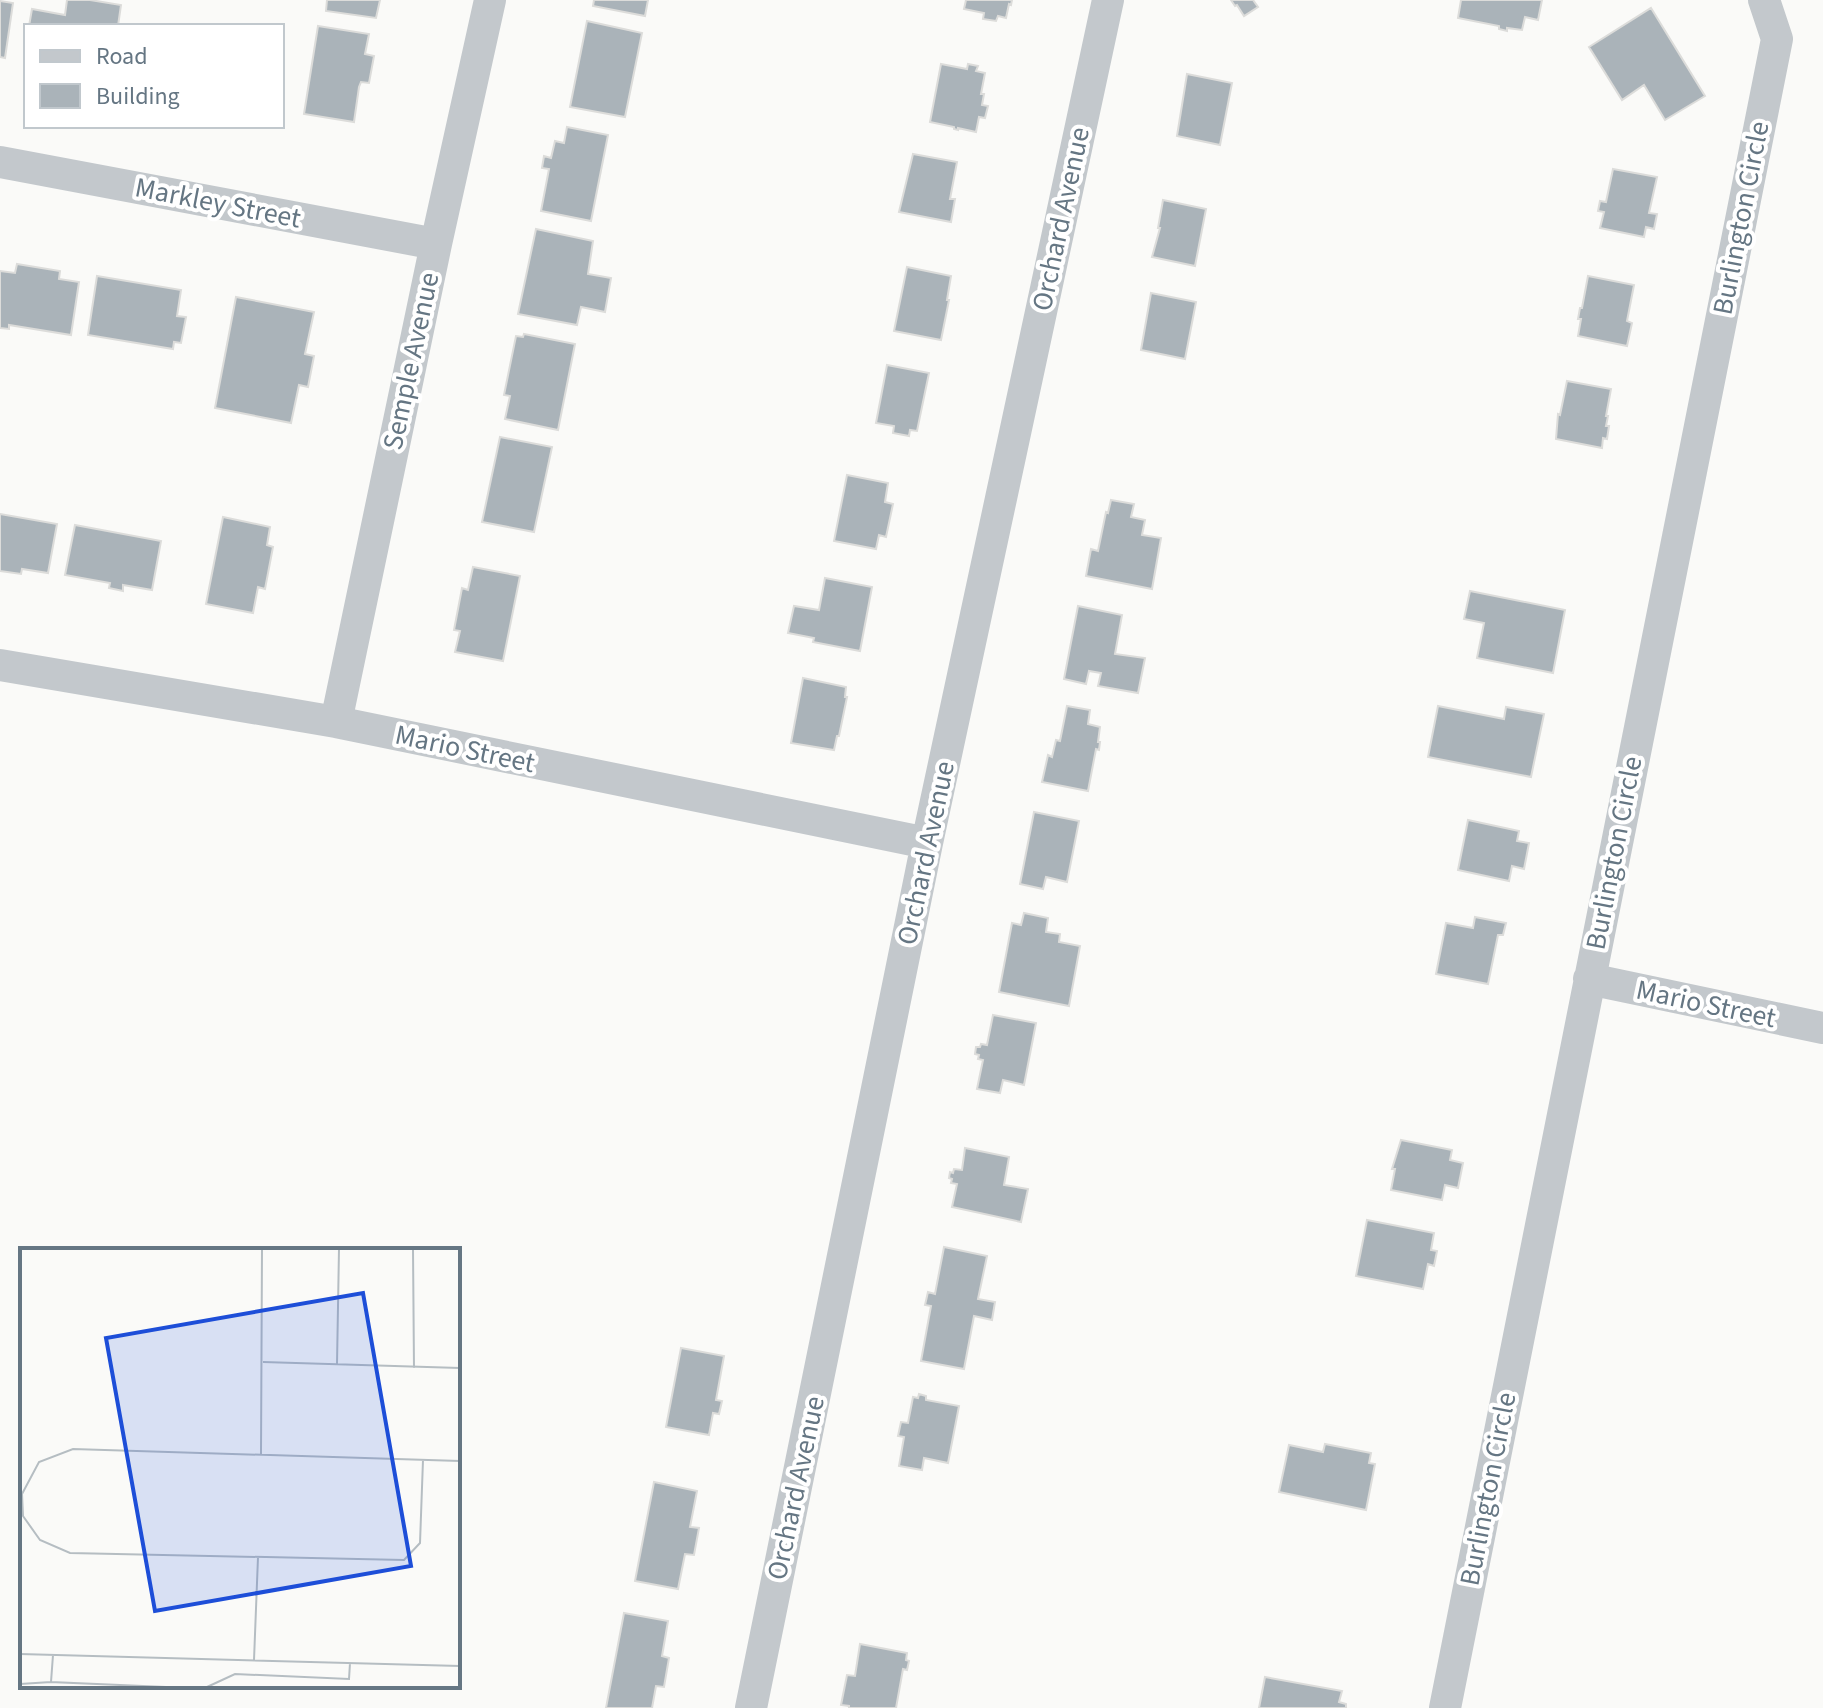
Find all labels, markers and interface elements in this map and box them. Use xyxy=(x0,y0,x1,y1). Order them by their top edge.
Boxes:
legend xyxy=(24,24,284,128)
text: Road xyxy=(96,39,148,74)
text: Building xyxy=(96,79,180,114)
street label: Burlington Circle xyxy=(1703,118,1779,318)
street label: Orchard Avenue xyxy=(1022,123,1100,315)
street label: Markley Street xyxy=(132,167,305,239)
street label: Semple Avenue xyxy=(373,269,449,453)
street label: Mario Street xyxy=(391,715,539,783)
street label: Burlington Circle xyxy=(1576,753,1652,953)
street label: Orchard Avenue xyxy=(887,757,965,949)
street label: Mario Street xyxy=(1632,970,1780,1038)
inset map xyxy=(20,1248,460,1688)
street label: Burlington Circle xyxy=(1450,1389,1526,1589)
street label: Orchard Avenue xyxy=(757,1392,835,1584)

